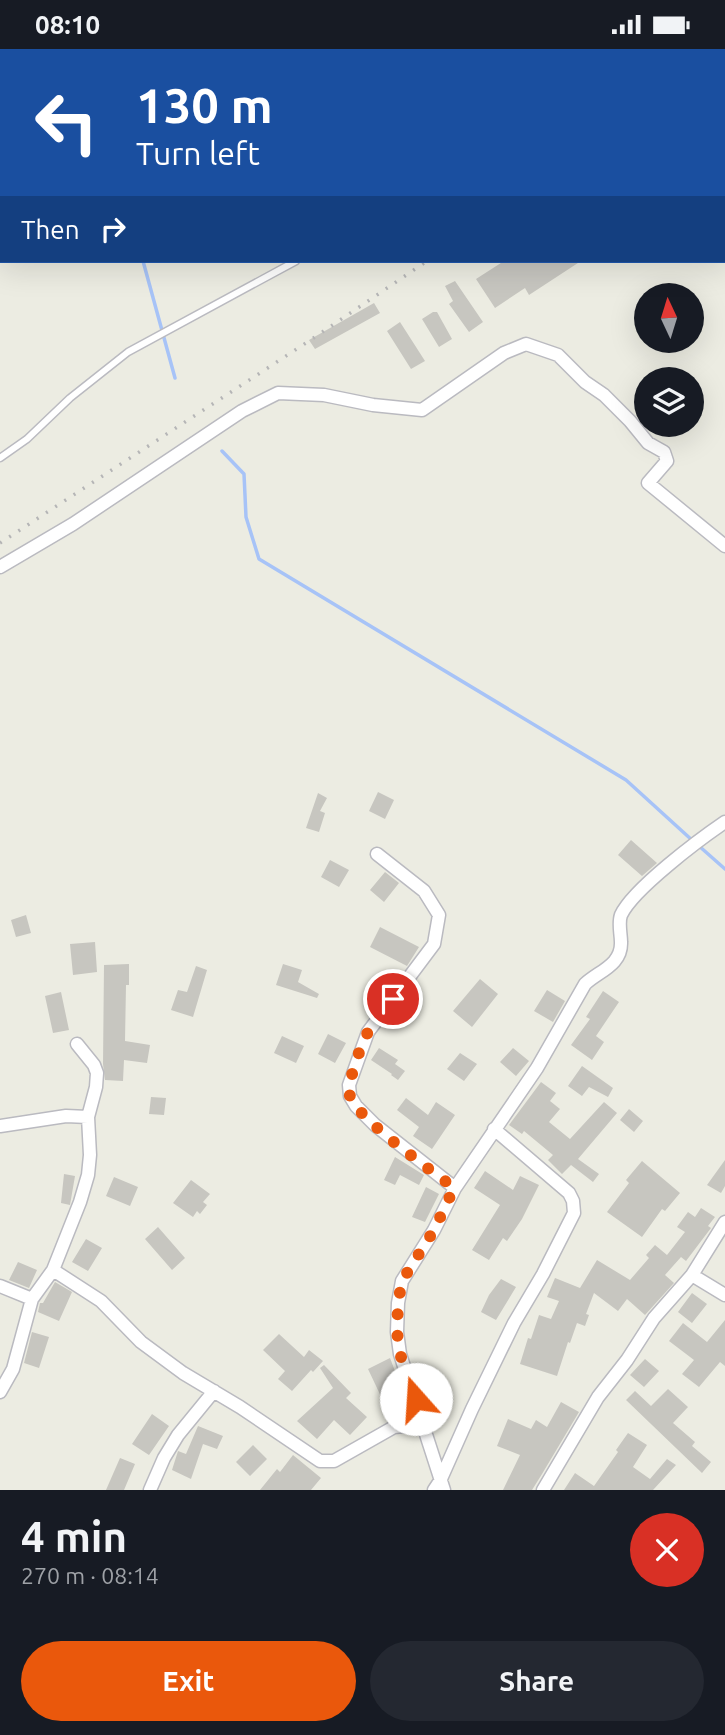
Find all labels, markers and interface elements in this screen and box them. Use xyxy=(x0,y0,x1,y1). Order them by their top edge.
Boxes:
text: 08:10 xyxy=(35,10,100,39)
icon: left xyxy=(21,77,112,168)
text: 130 m xyxy=(136,77,273,132)
text: Turn left xyxy=(136,135,260,171)
icon: right xyxy=(94,210,132,248)
text: Then xyxy=(21,215,80,244)
north arrow xyxy=(634,283,704,353)
map controls xyxy=(634,283,704,437)
button: layers xyxy=(634,367,704,437)
pin xyxy=(363,969,423,1029)
icon: arrive xyxy=(374,980,412,1018)
position arrow xyxy=(379,1362,453,1436)
text: 4 min xyxy=(21,1513,127,1560)
button: close xyxy=(630,1513,704,1587)
text: 270 m · 08:14 xyxy=(21,1563,159,1588)
button: Exit xyxy=(21,1641,356,1721)
button: Share xyxy=(370,1641,704,1721)

